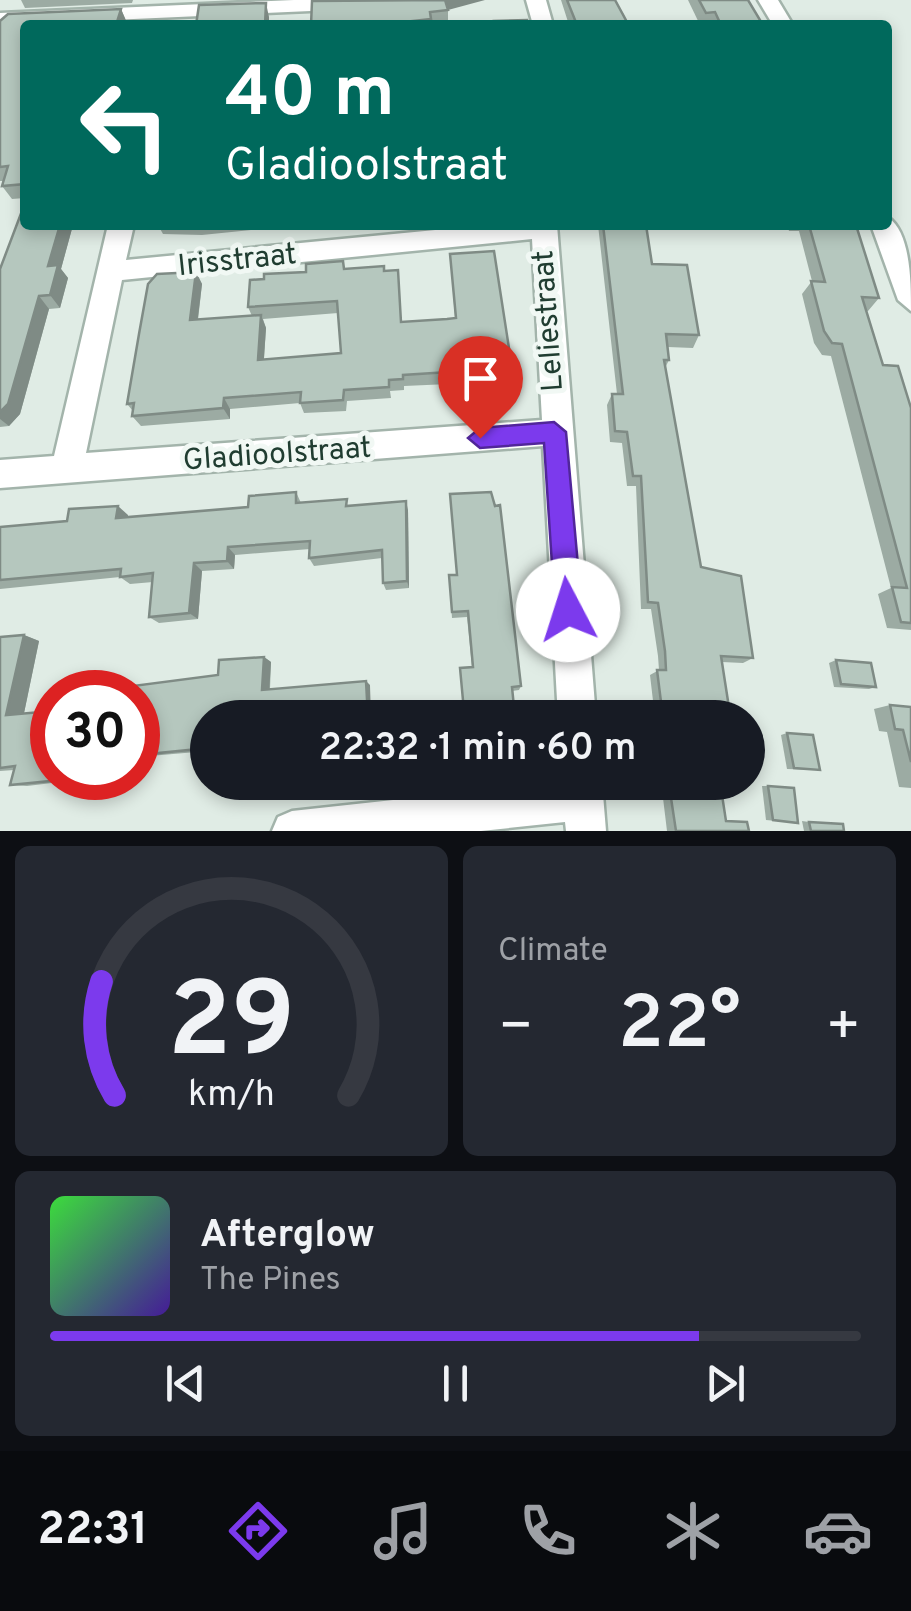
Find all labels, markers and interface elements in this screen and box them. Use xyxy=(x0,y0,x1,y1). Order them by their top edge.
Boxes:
text: 40 m xyxy=(225,52,395,141)
icon: left xyxy=(60,60,190,190)
text: Gladioolstraat xyxy=(225,139,508,196)
street label: Irisstraat xyxy=(176,237,299,286)
street label: Leliestraat xyxy=(526,249,573,393)
pin xyxy=(438,336,523,439)
icon: arrive xyxy=(453,351,508,406)
street label: Gladioolstraat xyxy=(182,430,373,481)
position arrow xyxy=(516,558,620,662)
speed limit sign: 30 xyxy=(30,670,160,800)
text: 22:32 · 1 min · 60 m xyxy=(319,725,636,774)
text: Climate xyxy=(498,932,608,972)
text: 29 xyxy=(168,961,295,1093)
text: 22° xyxy=(618,980,741,1075)
text: − xyxy=(498,994,533,1064)
text: + xyxy=(826,994,861,1064)
text: km/h xyxy=(188,1073,275,1119)
text: Afterglow xyxy=(200,1212,375,1261)
text: The Pines xyxy=(200,1261,341,1301)
icon: previous xyxy=(158,1356,213,1411)
icon: pause xyxy=(428,1356,483,1411)
icon: next xyxy=(698,1356,753,1411)
icon: directions xyxy=(223,1496,293,1566)
icon: music xyxy=(368,1496,438,1566)
icon: phone xyxy=(513,1496,583,1566)
icon: climate xyxy=(658,1496,728,1566)
icon: car xyxy=(803,1496,873,1566)
text: 22:31 xyxy=(38,1503,148,1560)

